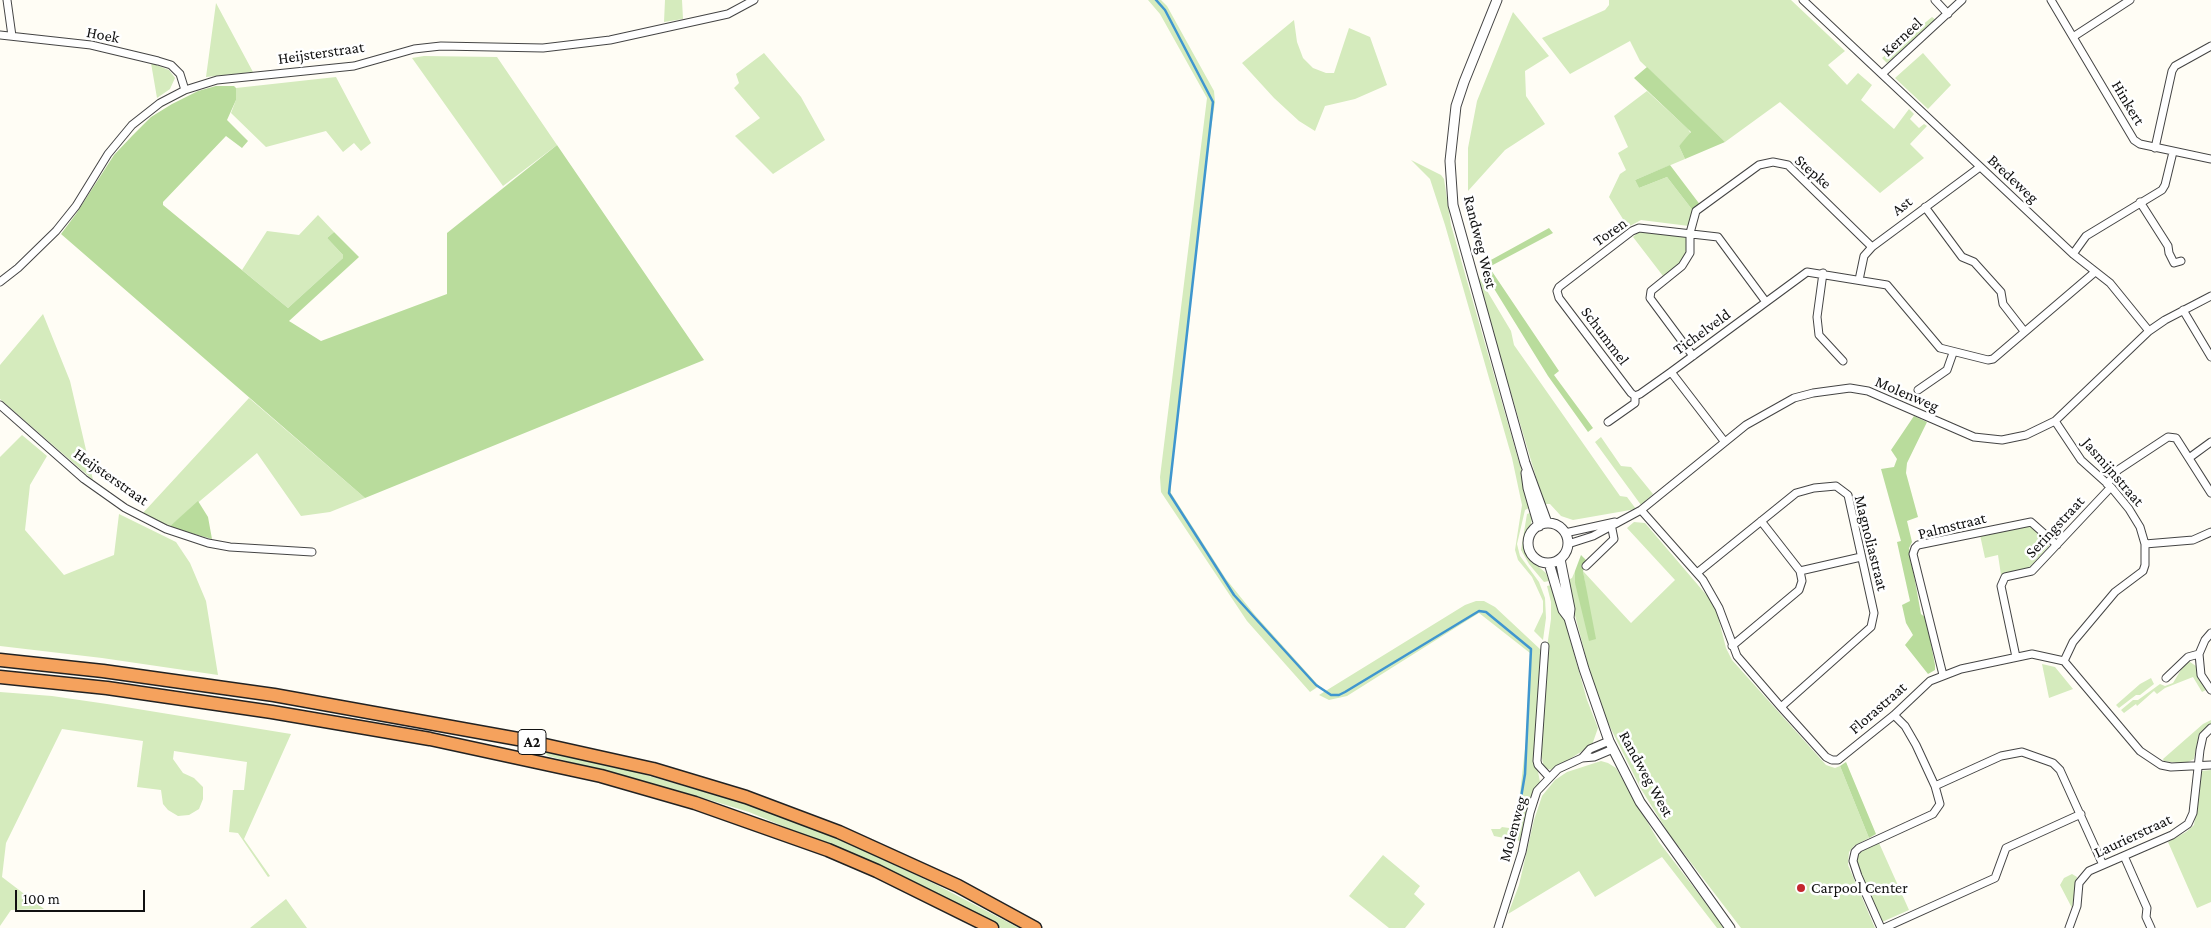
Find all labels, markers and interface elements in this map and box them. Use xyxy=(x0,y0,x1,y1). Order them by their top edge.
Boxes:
street label: Kerneel xyxy=(1878,13,1926,61)
street label: Hoek xyxy=(85,22,121,48)
street label: Heijsterstraat xyxy=(277,37,365,69)
street label: Hinkert xyxy=(2107,77,2149,129)
street label: Stepke xyxy=(1791,151,1835,193)
street label: Bredeweg xyxy=(1983,151,2043,207)
street label: Ast xyxy=(1888,192,1916,220)
street label: Randweg West xyxy=(1459,193,1501,291)
street label: Toren xyxy=(1589,214,1631,250)
street label: Schummel xyxy=(1577,303,1633,369)
street label: Tichelveld xyxy=(1670,305,1734,359)
street label: Molenweg xyxy=(1872,372,1942,416)
street label: Jasmijnstraat xyxy=(2078,434,2148,510)
street label: Heijsterstraat xyxy=(70,444,152,510)
street label: Seringstraat xyxy=(2021,492,2089,562)
street label: Magnoliastraat xyxy=(1850,493,1892,593)
street label: Palmstraat xyxy=(1916,508,1988,544)
street label: Florastraat xyxy=(1845,678,1911,738)
street label: Randweg West xyxy=(1615,728,1677,820)
road number: A2 xyxy=(518,730,546,754)
street label: Molenweg xyxy=(1495,794,1531,864)
street label: Laurierstraat xyxy=(2091,810,2175,862)
place label: Carpool Center xyxy=(1811,878,1908,898)
scale bar xyxy=(18,880,148,912)
marker: Carpool Center xyxy=(1795,882,1807,894)
text: 100 m xyxy=(23,891,60,907)

